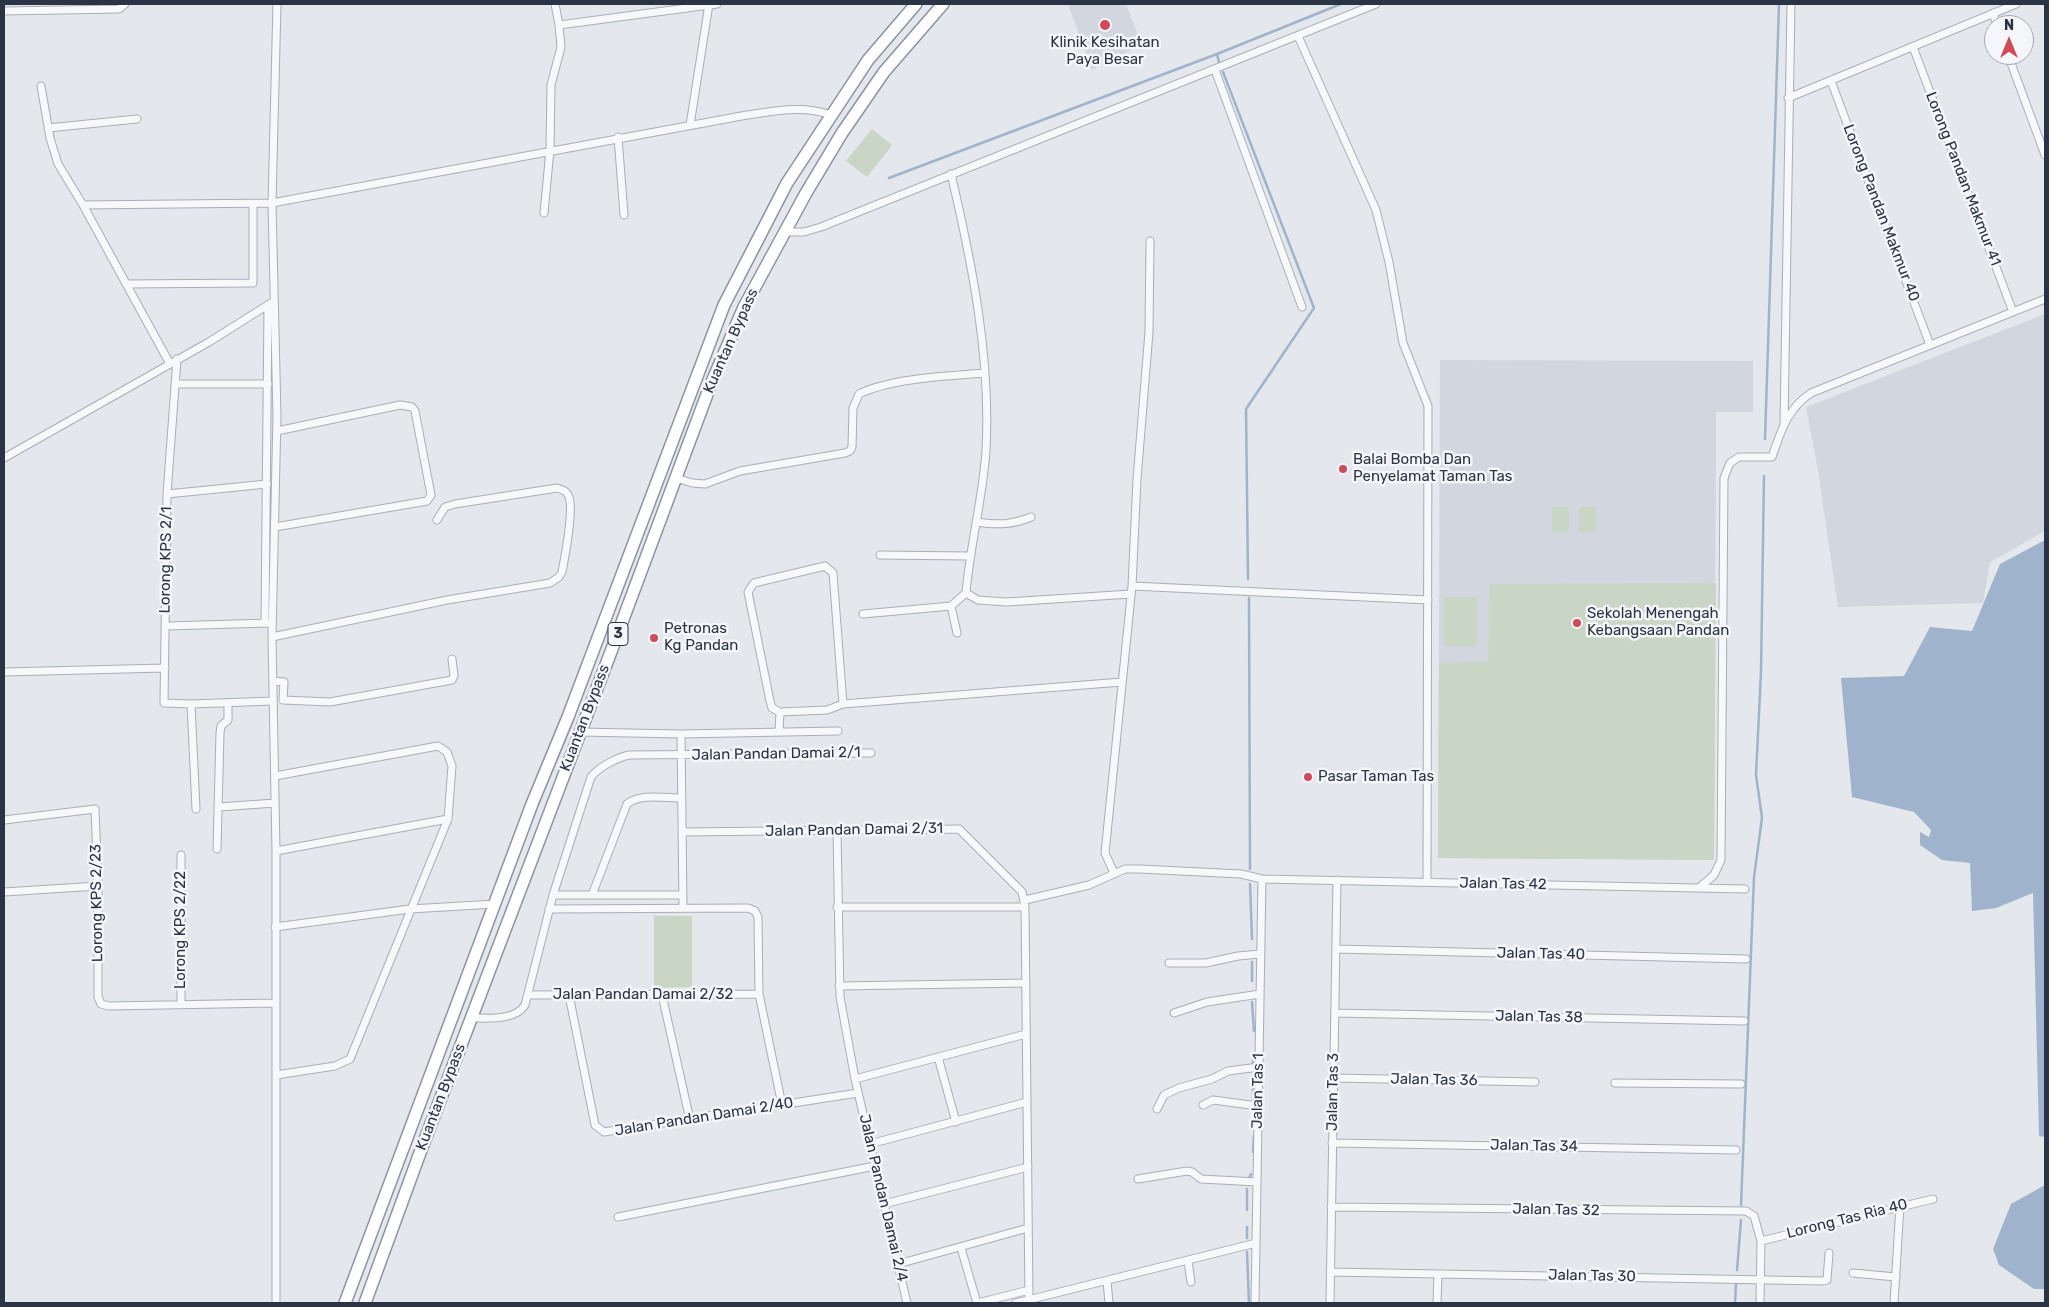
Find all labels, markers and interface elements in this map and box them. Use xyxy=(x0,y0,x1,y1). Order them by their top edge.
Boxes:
north arrow xyxy=(1984,15,2034,65)
text: N xyxy=(2004,17,2014,34)
marker: Klinik Kesihatan Paya Besar xyxy=(1098,18,1112,32)
place label: Klinik Kesihatan Paya Besar xyxy=(1050,34,1160,69)
street label: Lorong Pandan Makmur 41 xyxy=(1922,90,2004,268)
street label: Lorong Pandan Makmur 40 xyxy=(1839,122,1923,304)
street label: Kuantan Bypass xyxy=(700,286,762,396)
place label: Balai Bomba Dan Penyelamat Taman Tas xyxy=(1353,451,1512,486)
marker: Balai Bomba Dan Penyelamat Taman Tas xyxy=(1337,463,1349,475)
street label: Lorong KPS 2/1 xyxy=(156,506,176,614)
place label: Sekolah Menengah Kebangsaan Pandan xyxy=(1587,605,1729,640)
marker: Sekolah Menengah Kebangsaan Pandan xyxy=(1571,617,1583,629)
place label: Petronas Kg Pandan xyxy=(664,620,738,655)
road number: 3 xyxy=(608,622,628,646)
marker: Petronas Kg Pandan xyxy=(648,632,660,644)
street label: Kuantan Bypass xyxy=(556,662,614,774)
street label: Jalan Pandan Damai 2/1 xyxy=(691,744,861,764)
place label: Pasar Taman Tas xyxy=(1318,768,1434,786)
marker: Pasar Taman Tas xyxy=(1302,771,1314,783)
street label: Jalan Pandan Damai 2/31 xyxy=(765,819,943,841)
street label: Lorong KPS 2/23 xyxy=(87,844,107,962)
street label: Lorong KPS 2/22 xyxy=(172,871,190,989)
street label: Jalan Tas 42 xyxy=(1459,874,1547,894)
street label: Jalan Tas 40 xyxy=(1497,944,1585,964)
street label: Jalan Pandan Damai 2/32 xyxy=(553,986,733,1004)
street label: Jalan Tas 38 xyxy=(1495,1007,1583,1027)
street label: Kuantan Bypass xyxy=(412,1041,470,1153)
street label: Jalan Tas 1 xyxy=(1248,1053,1268,1129)
street label: Jalan Tas 3 xyxy=(1323,1053,1343,1131)
street label: Jalan Tas 36 xyxy=(1390,1070,1478,1090)
street label: Jalan Pandan Damai 2/40 xyxy=(613,1094,795,1140)
street label: Jalan Pandan Damai 2/4 xyxy=(855,1113,911,1283)
street label: Jalan Tas 34 xyxy=(1490,1136,1578,1156)
street label: Lorong Tas Ria 40 xyxy=(1785,1195,1909,1243)
street label: Jalan Tas 32 xyxy=(1512,1200,1600,1220)
street label: Jalan Tas 30 xyxy=(1548,1266,1636,1286)

